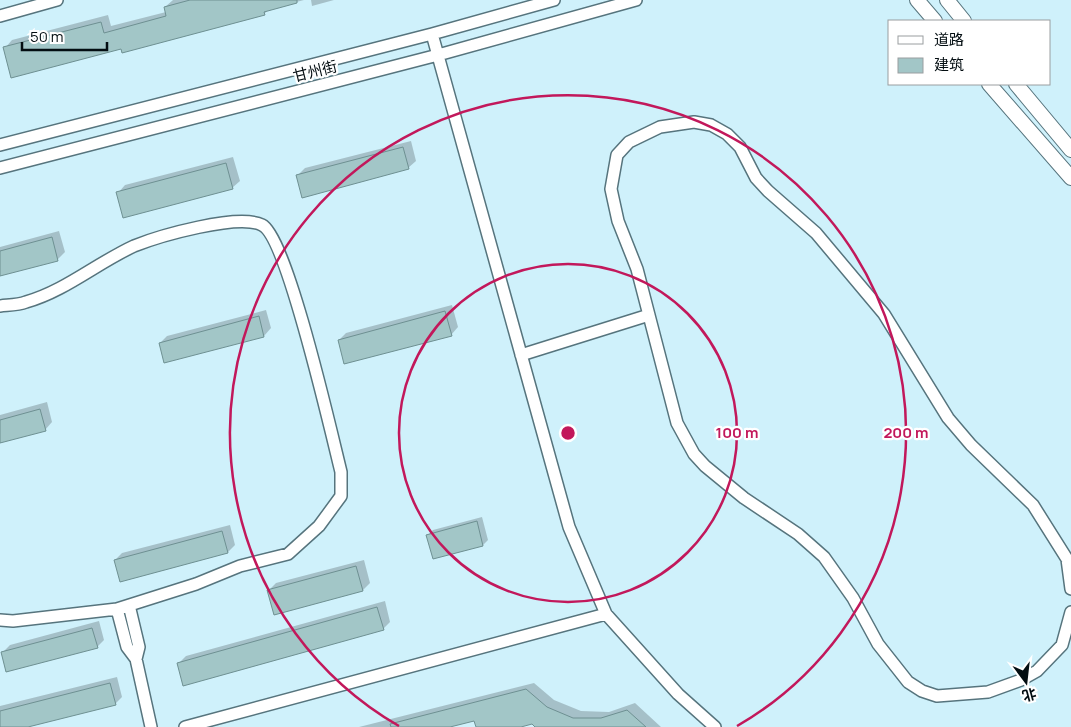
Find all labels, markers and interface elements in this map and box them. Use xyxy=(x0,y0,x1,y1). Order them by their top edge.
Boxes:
scale bar xyxy=(22,20,108,52)
legend xyxy=(888,20,1051,85)
text: 50 m xyxy=(30,26,64,47)
text: 道路 xyxy=(934,29,964,50)
text: 建筑 xyxy=(934,54,964,75)
street label: 甘州街 xyxy=(291,55,339,87)
text: 100 m xyxy=(716,422,758,443)
text: 200 m xyxy=(883,422,929,443)
centre of rings xyxy=(559,424,577,442)
north arrow xyxy=(1001,657,1051,707)
text: 北 xyxy=(1020,684,1039,706)

